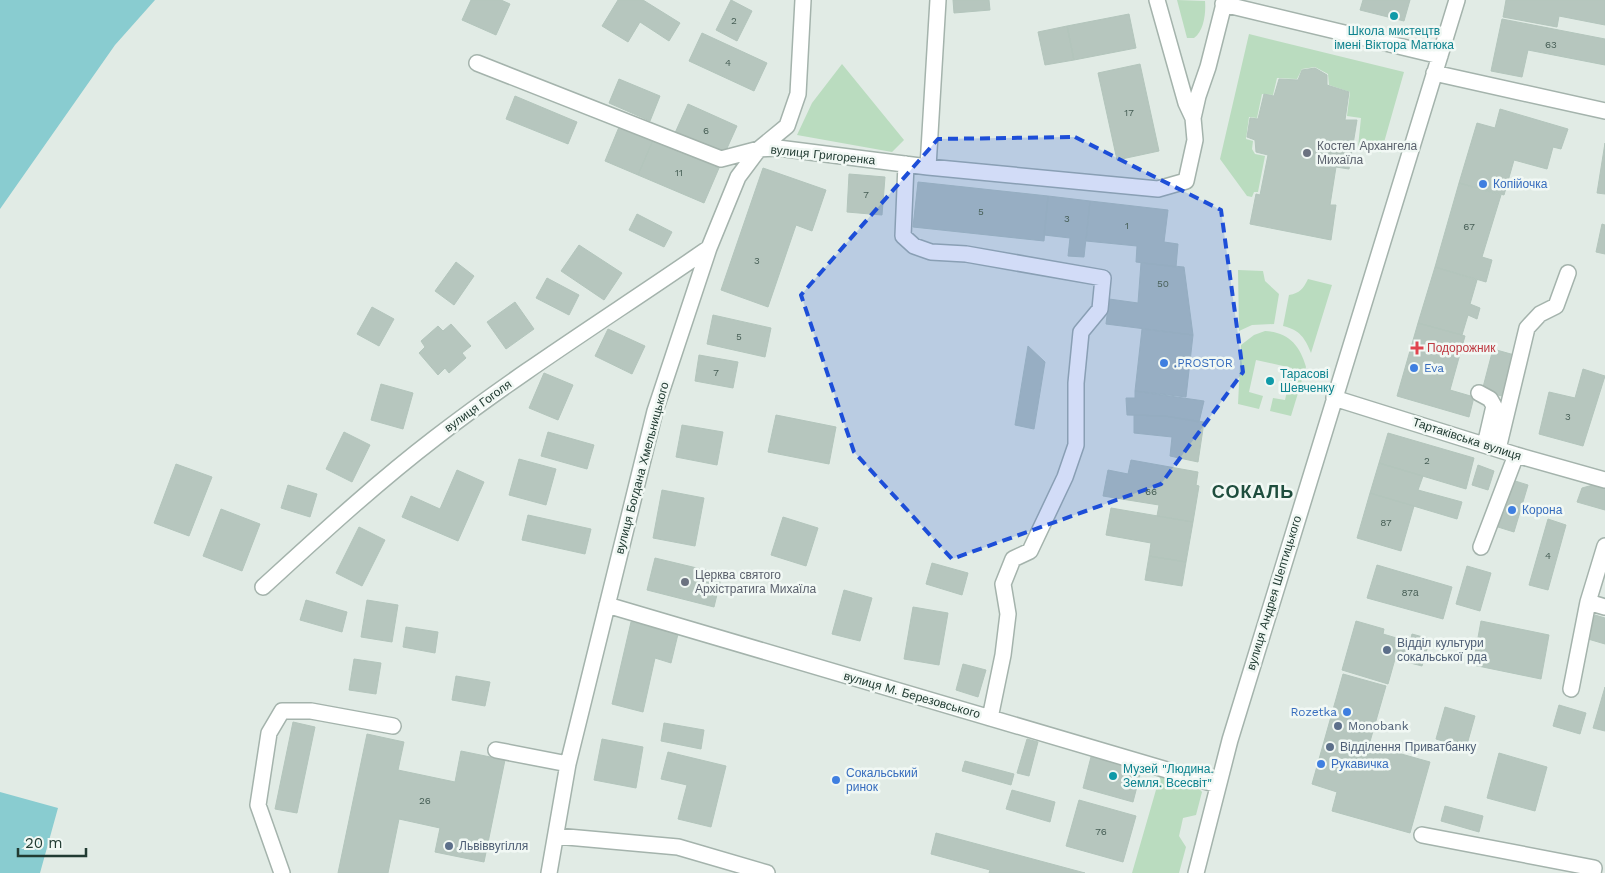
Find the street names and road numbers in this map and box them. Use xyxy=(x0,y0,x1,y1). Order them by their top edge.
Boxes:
street label: вулиця Григоренка xyxy=(770,143,876,167)
street label: вулиця Гоголя xyxy=(442,377,514,435)
street label: вулиця Богдана Хмельницького xyxy=(612,380,672,556)
street label: Тартаківська вулиця xyxy=(1411,415,1523,463)
street label: вулиця Андрея Шептицького xyxy=(1244,514,1304,672)
street label: вулиця М. Березовського xyxy=(842,669,982,721)

